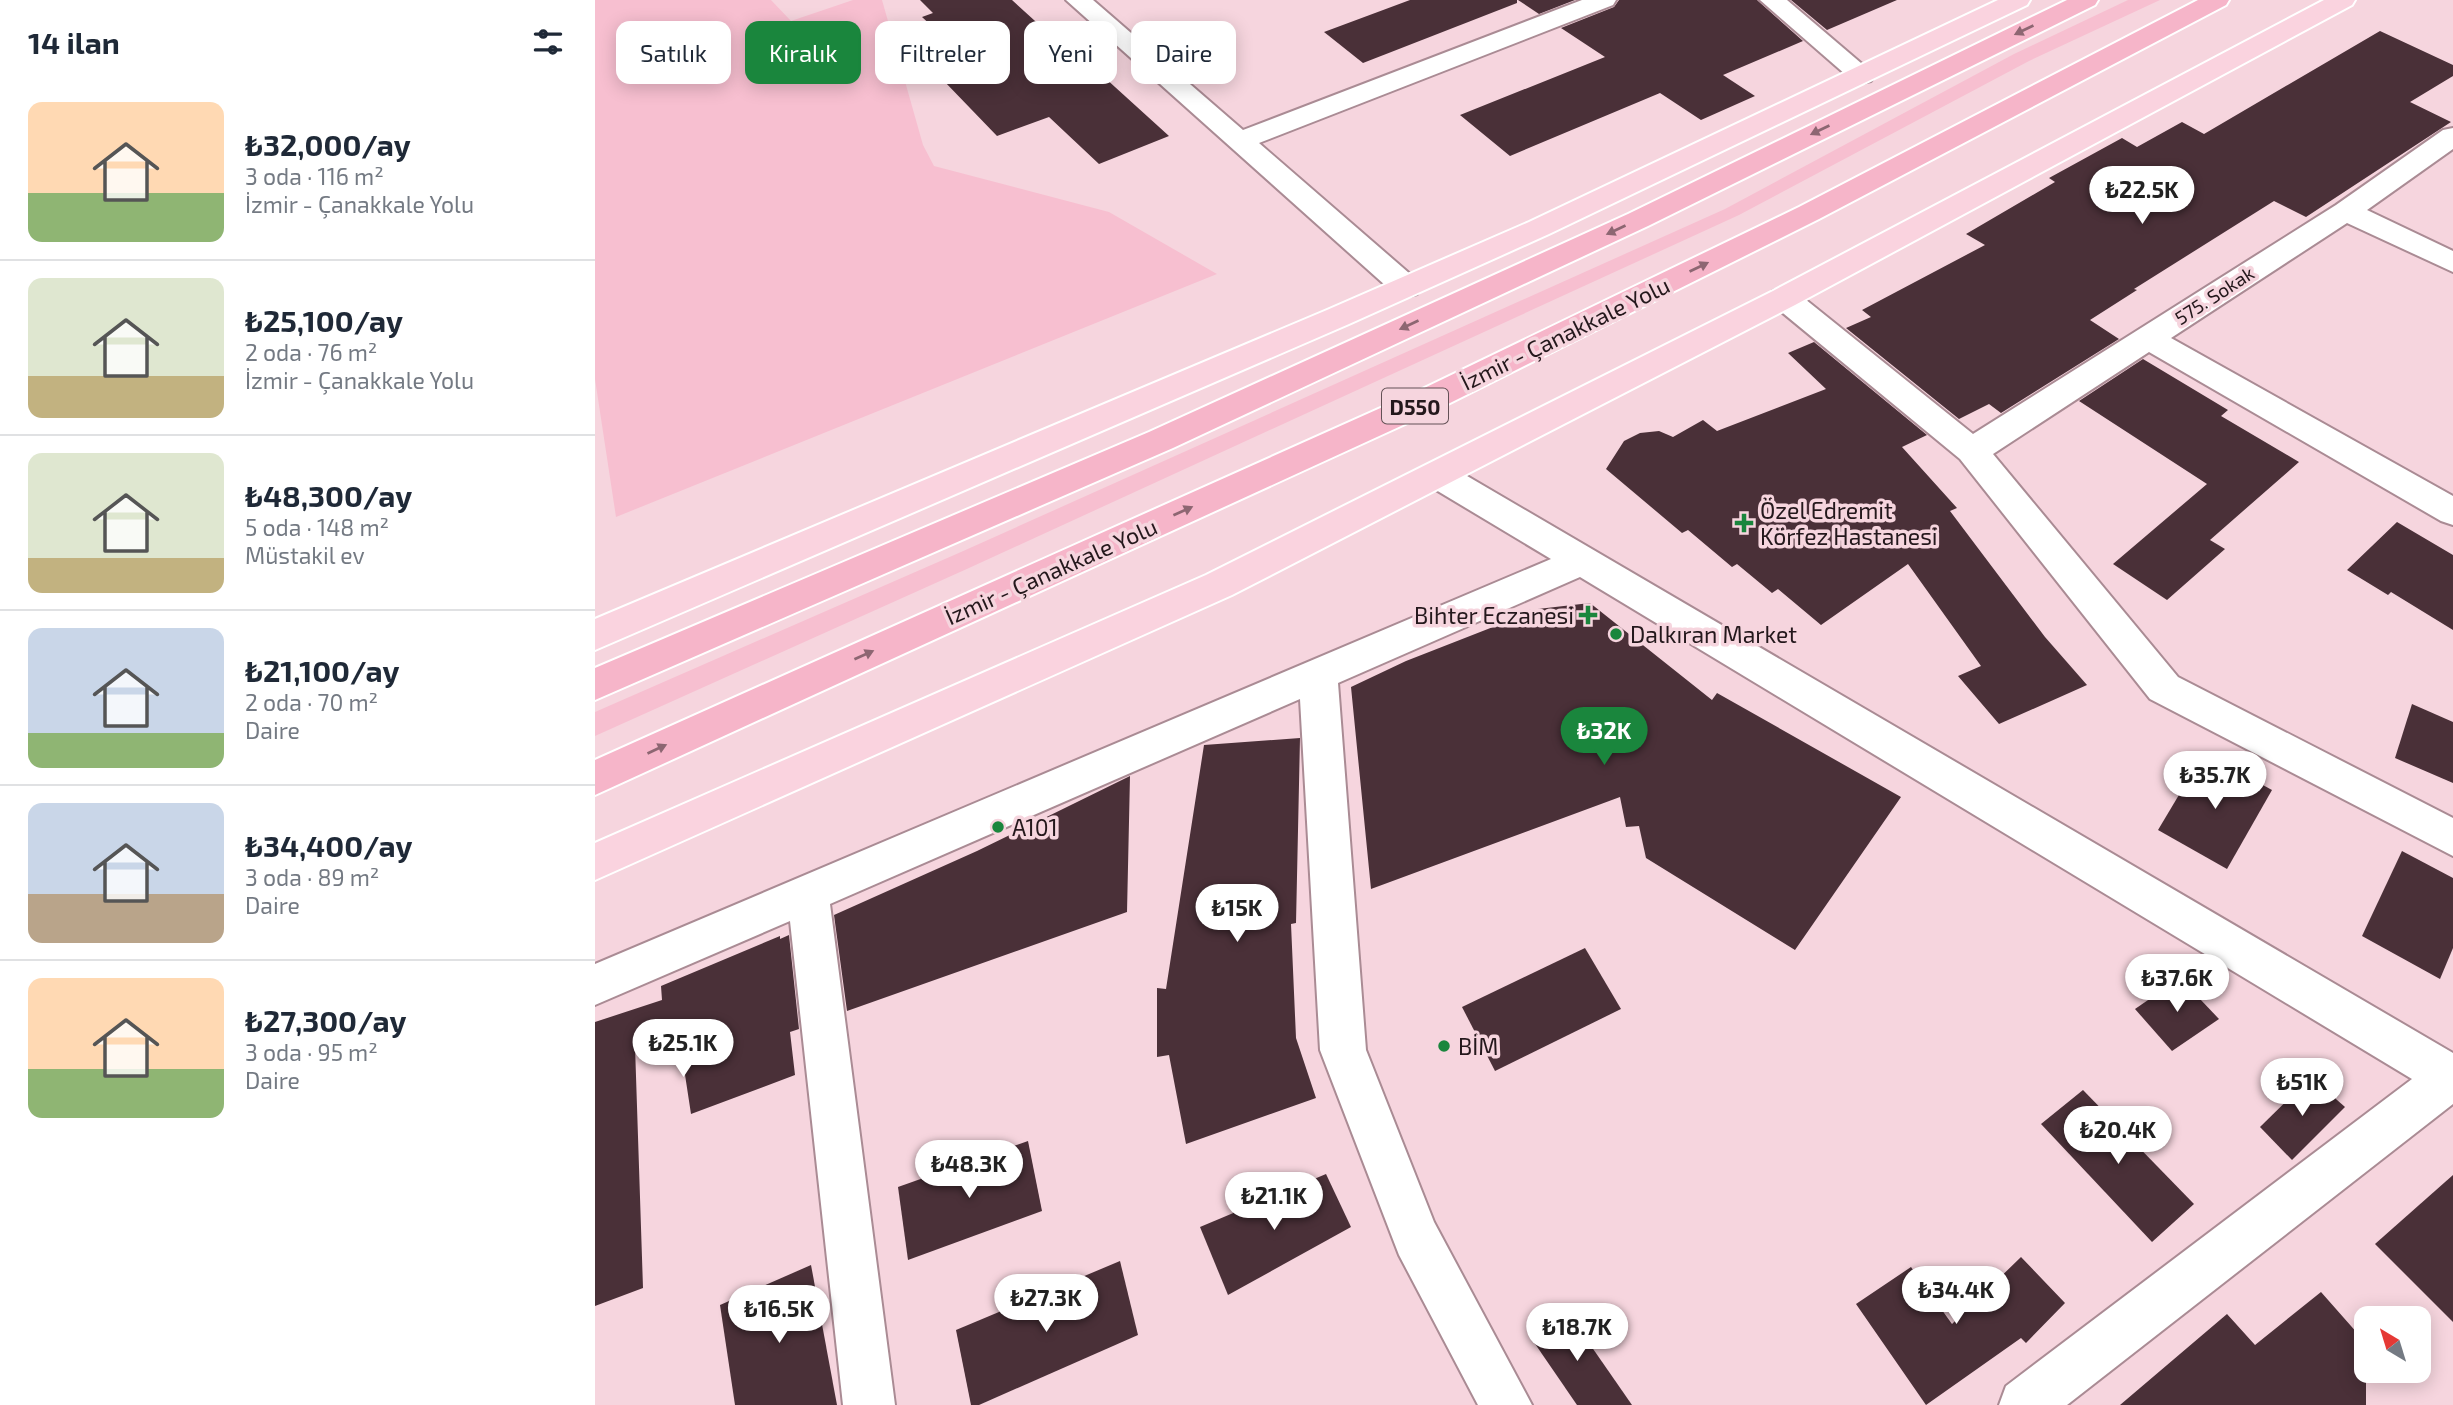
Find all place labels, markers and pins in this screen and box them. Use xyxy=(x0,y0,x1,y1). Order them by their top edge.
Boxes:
pin: ₺22.5K xyxy=(2085,166,2199,226)
place label: Özel Edremit Körfez Hastanesi xyxy=(1760,496,1938,550)
marker: Özel Edremit Körfez Hastanesi xyxy=(1734,513,1754,533)
place label: Bihter Eczanesi xyxy=(1414,601,1574,629)
marker: Bihter Eczanesi xyxy=(1580,607,1596,623)
place label: Dalkıran Market xyxy=(1630,620,1797,648)
marker: Dalkıran Market xyxy=(1608,626,1624,642)
pin: ₺32K xyxy=(1563,708,1645,767)
pin: ₺35.7K xyxy=(2158,752,2272,811)
place label: A101 xyxy=(1012,813,1058,841)
marker: A101 xyxy=(990,819,1006,835)
pin: ₺15K xyxy=(1196,884,1278,944)
pin: ₺37.6K xyxy=(2120,954,2234,1014)
pin: ₺25.1K xyxy=(626,1020,740,1079)
place label: BİM xyxy=(1458,1032,1498,1060)
marker: BİM xyxy=(1436,1038,1452,1054)
pin: ₺51K xyxy=(2261,1058,2343,1118)
pin: ₺20.4K xyxy=(2061,1106,2175,1166)
pin: ₺48.3K xyxy=(912,1140,1026,1200)
pin: ₺21.1K xyxy=(1217,1172,1331,1232)
pin: ₺34.4K xyxy=(1899,1266,2013,1326)
pin: ₺27.3K xyxy=(989,1274,1103,1334)
pin: ₺16.5K xyxy=(722,1286,836,1345)
pin: ₺18.7K xyxy=(1520,1304,1634,1363)

